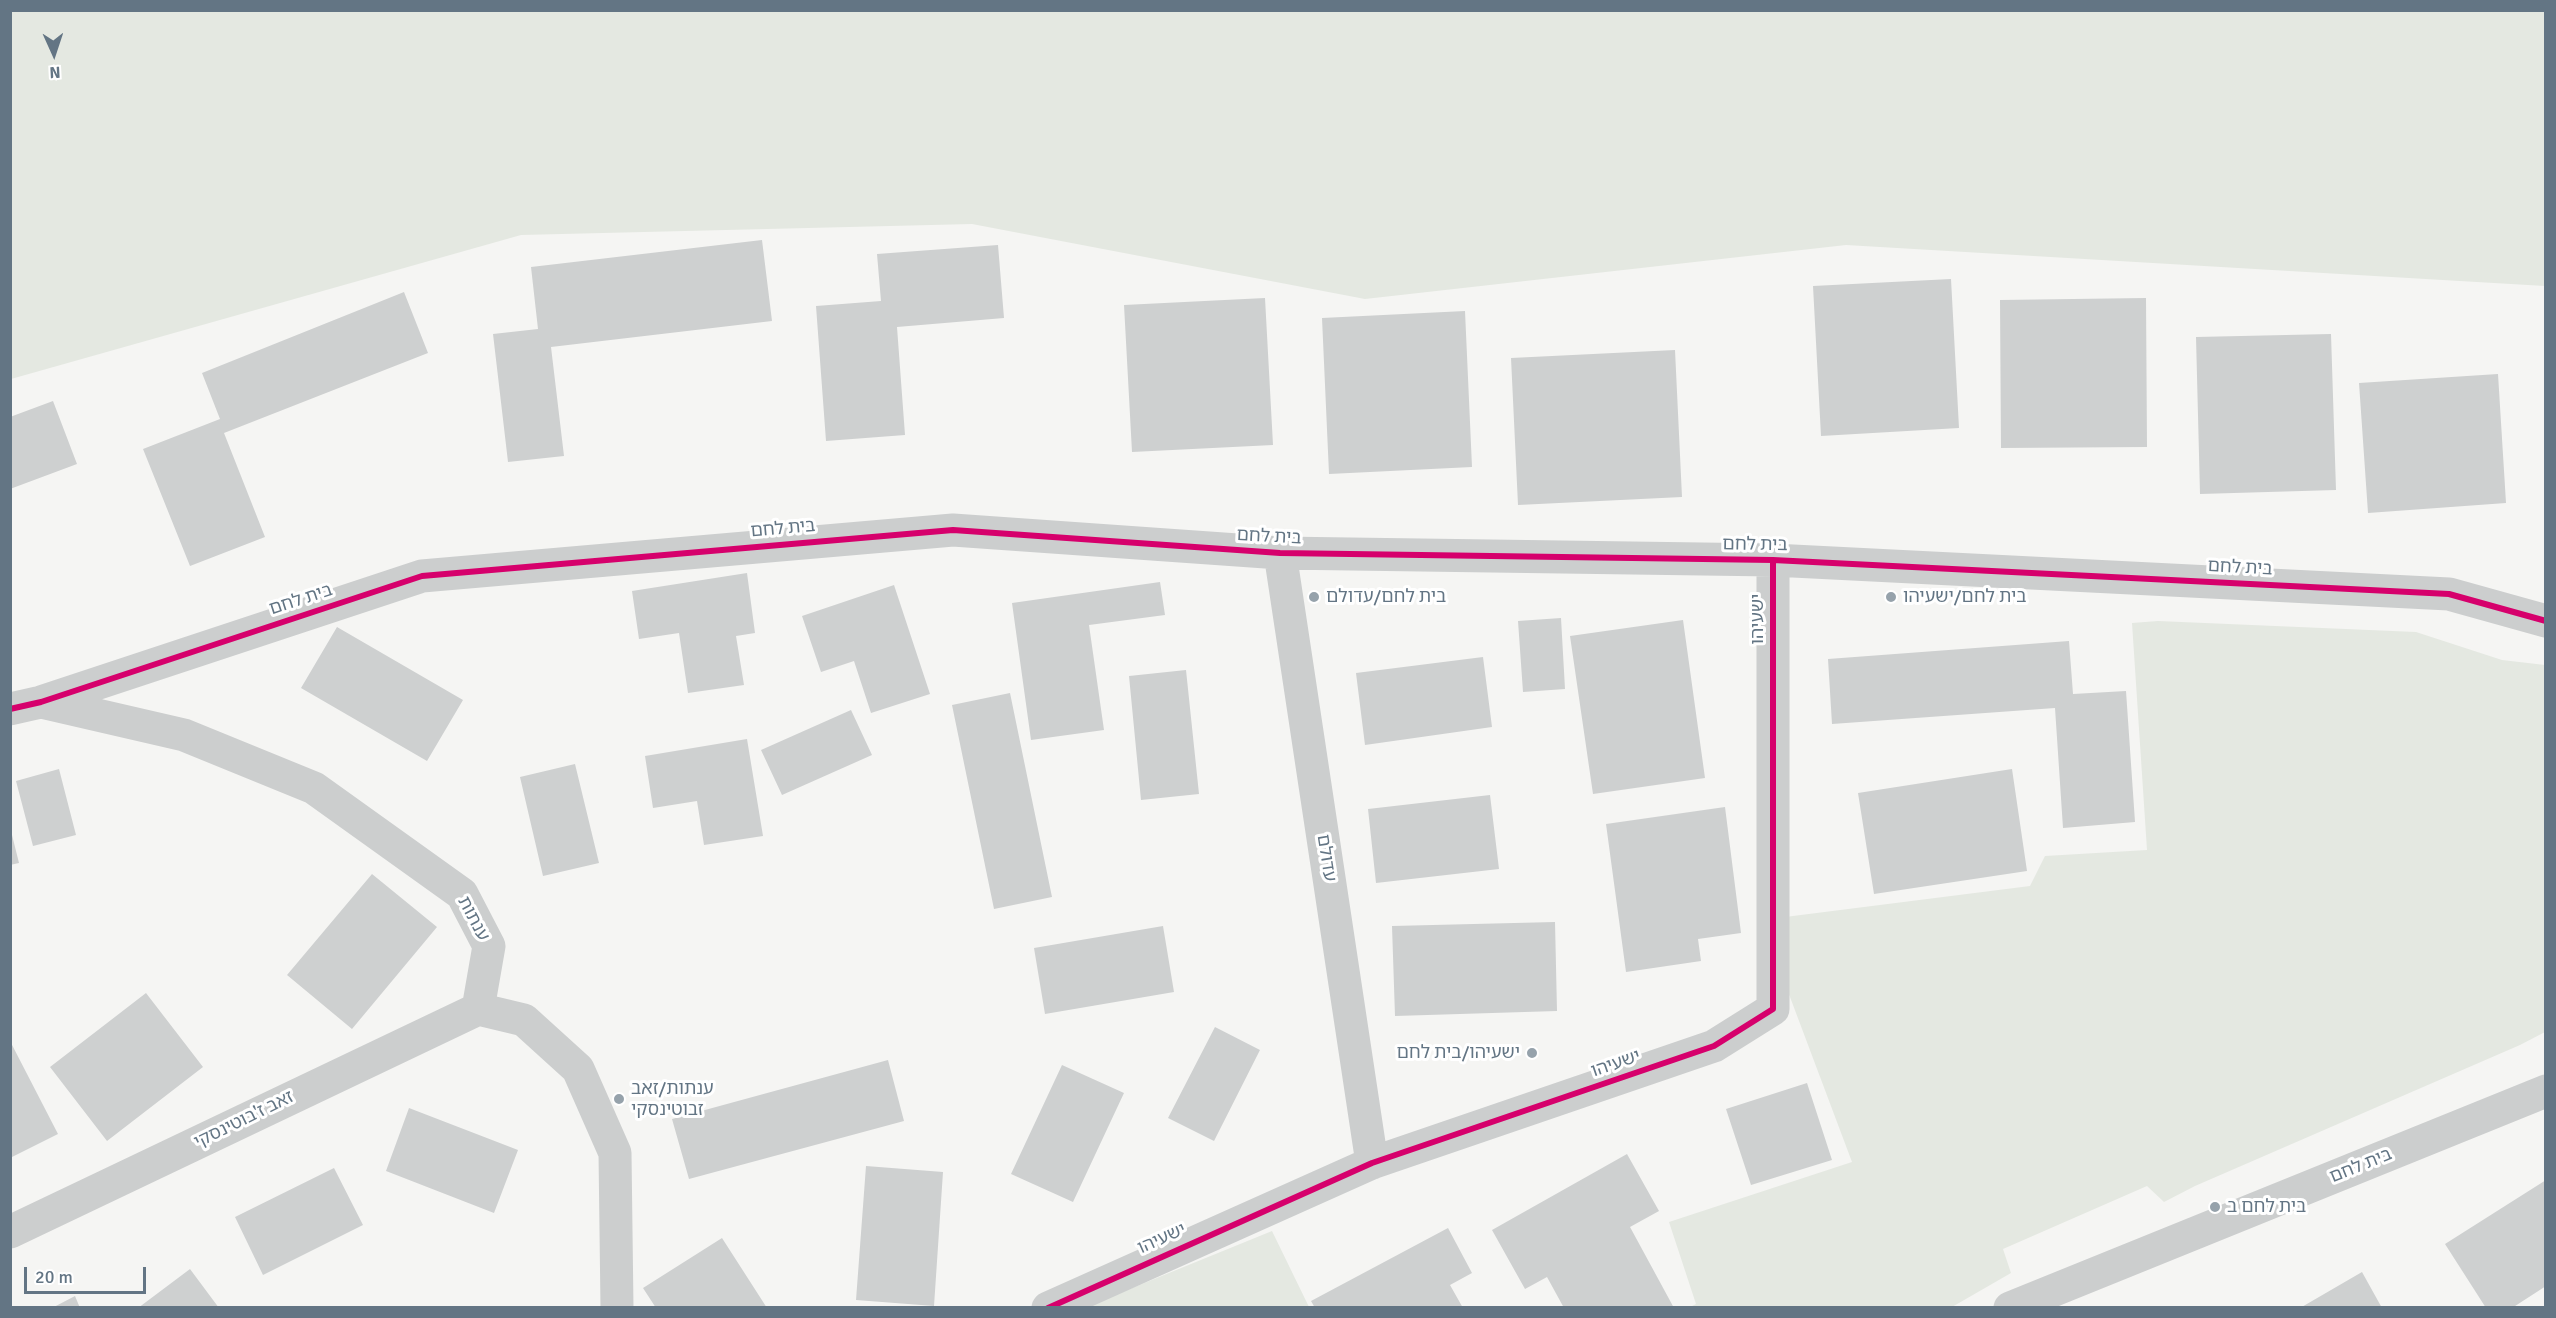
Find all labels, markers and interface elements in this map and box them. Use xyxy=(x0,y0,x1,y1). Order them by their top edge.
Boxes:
north arrow xyxy=(24,24,84,84)
text: N xyxy=(49,62,61,82)
street label: בית לחם xyxy=(750,515,816,543)
street label: בית לחם xyxy=(1236,525,1302,549)
street label: בית לחם xyxy=(1722,534,1788,556)
street label: בית לחם xyxy=(2207,556,2273,580)
street label: בית לחם xyxy=(267,580,335,620)
place label: בית לחם/עדולם xyxy=(1326,586,1446,608)
place label: בית לחם/ישעיהו xyxy=(1903,586,2027,608)
marker: בית לחם/עדולם xyxy=(1307,590,1321,604)
marker: בית לחם/ישעיהו xyxy=(1884,590,1898,604)
street label: ישעיהו xyxy=(1747,594,1769,644)
street label: עדולם xyxy=(1312,833,1340,883)
street label: ענתות xyxy=(452,893,494,945)
place label: ישעיהו/בית לחם xyxy=(1396,1042,1520,1064)
marker: ישעיהו/בית לחם xyxy=(1525,1046,1539,1060)
street label: ישעיהו xyxy=(1588,1046,1644,1082)
place label: ענתות/זאב זבוטינסקי xyxy=(631,1078,714,1120)
street label: זאב ז'בוטינסקי xyxy=(191,1087,297,1153)
marker: ענתות/זאב זבוטינסקי xyxy=(612,1092,626,1106)
street label: בית לחם xyxy=(2327,1144,2395,1188)
place label: בית לחם ב xyxy=(2227,1196,2306,1218)
marker: בית לחם ב xyxy=(2208,1200,2222,1214)
street label: ישעיהו xyxy=(1134,1219,1190,1259)
scale bar xyxy=(27,1255,148,1293)
text: 20 m xyxy=(35,1266,73,1288)

